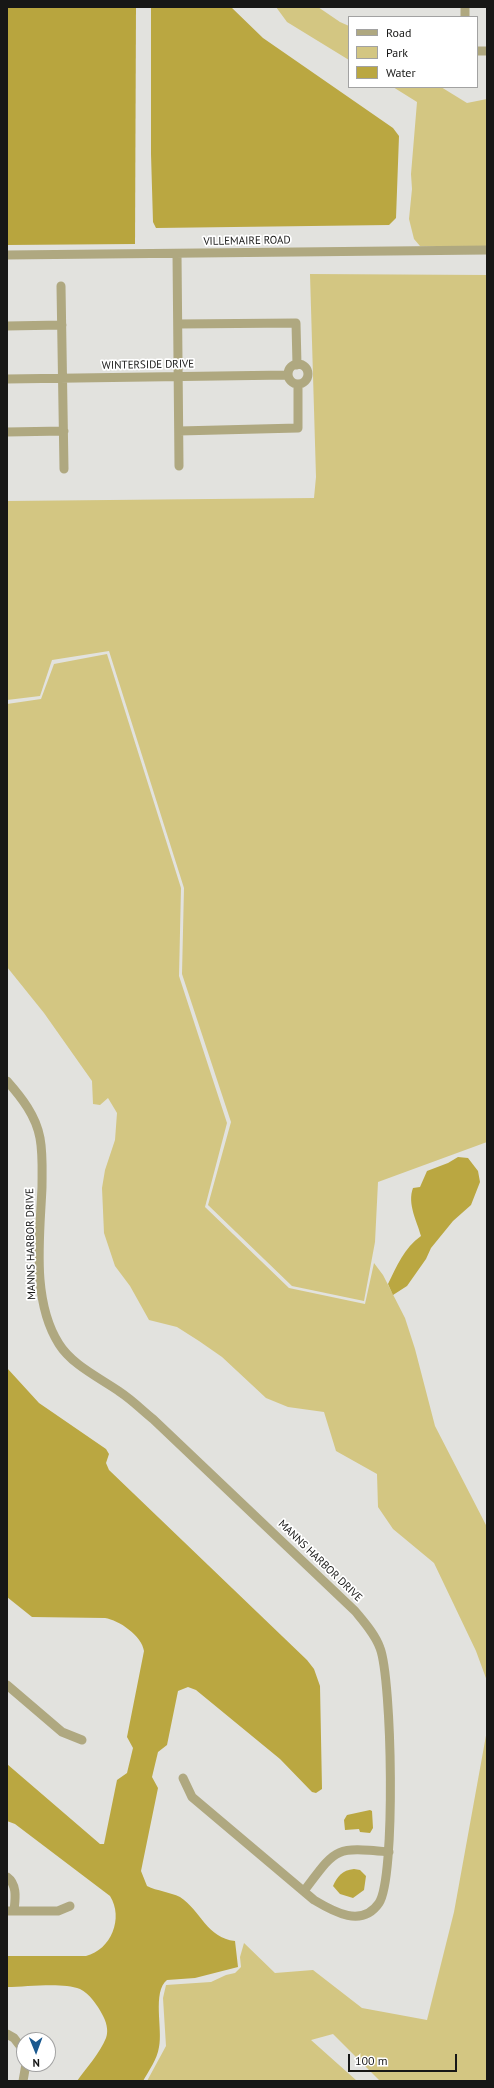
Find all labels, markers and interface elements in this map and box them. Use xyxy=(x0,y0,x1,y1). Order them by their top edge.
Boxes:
legend xyxy=(348,16,478,88)
text: Road xyxy=(386,25,411,40)
text: Park xyxy=(386,45,408,60)
text: Water xyxy=(386,65,416,80)
street label: VILLEMAIRE ROAD xyxy=(203,234,291,248)
street label: WINTERSIDE DRIVE xyxy=(102,358,194,372)
street label: MANNS HARBOR DRIVE xyxy=(23,1188,39,1300)
street label: MANNS HARBOR DRIVE xyxy=(275,1517,365,1605)
north arrow xyxy=(16,2032,56,2072)
scale bar xyxy=(350,2046,459,2072)
text: 100 m xyxy=(355,2053,388,2068)
text: N xyxy=(32,2056,40,2070)

